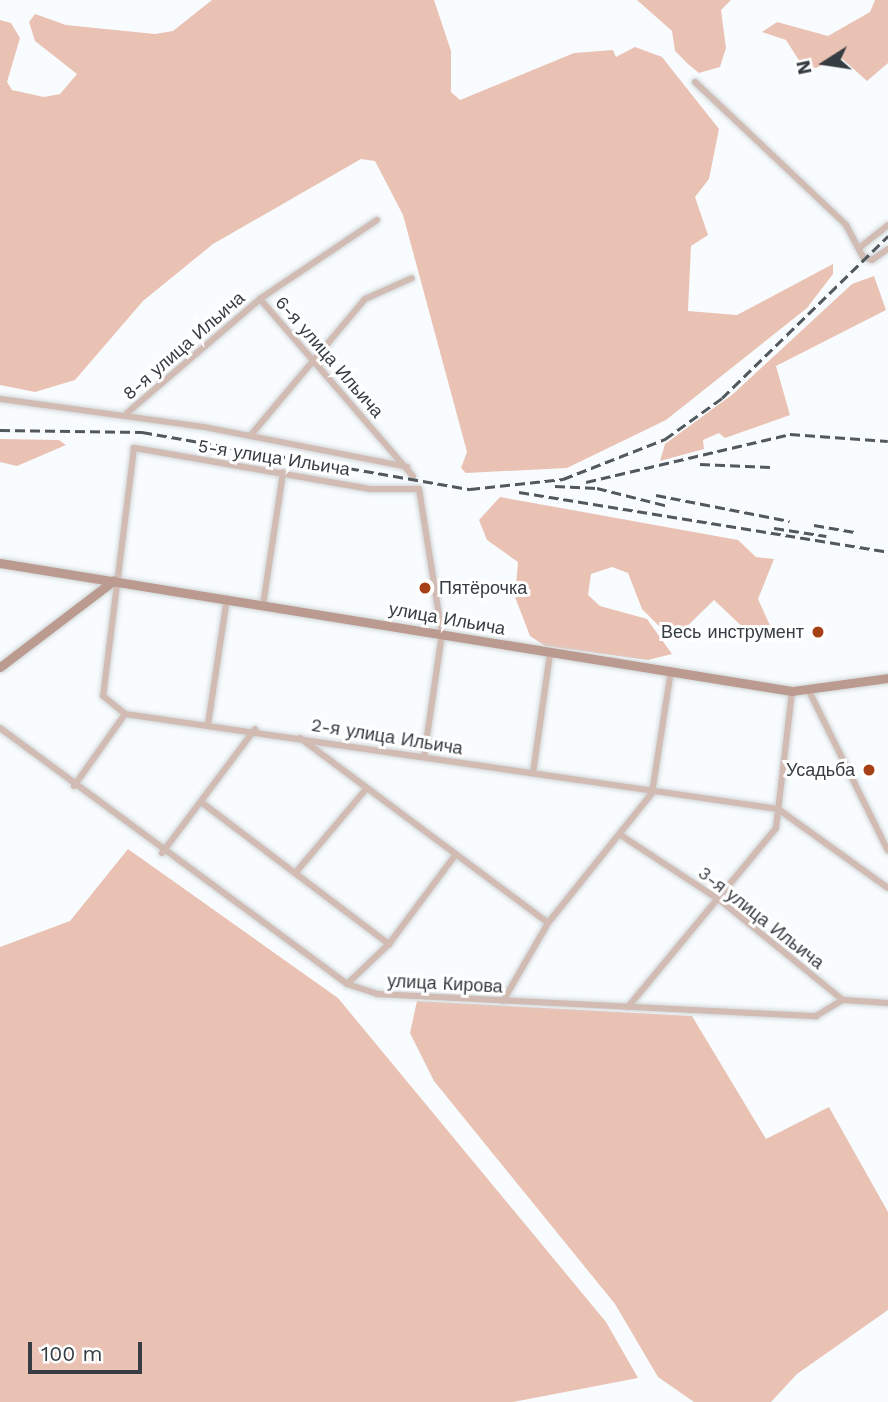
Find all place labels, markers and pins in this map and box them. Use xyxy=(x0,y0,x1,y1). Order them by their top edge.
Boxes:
place label: Пятёрочка xyxy=(439,577,527,599)
marker: Пятёрочка xyxy=(417,580,433,596)
place label: Весь инструмент xyxy=(661,621,804,643)
marker: Весь инструмент xyxy=(810,624,826,640)
place label: Усадьба xyxy=(786,759,855,781)
marker: Усадьба xyxy=(861,762,877,778)

